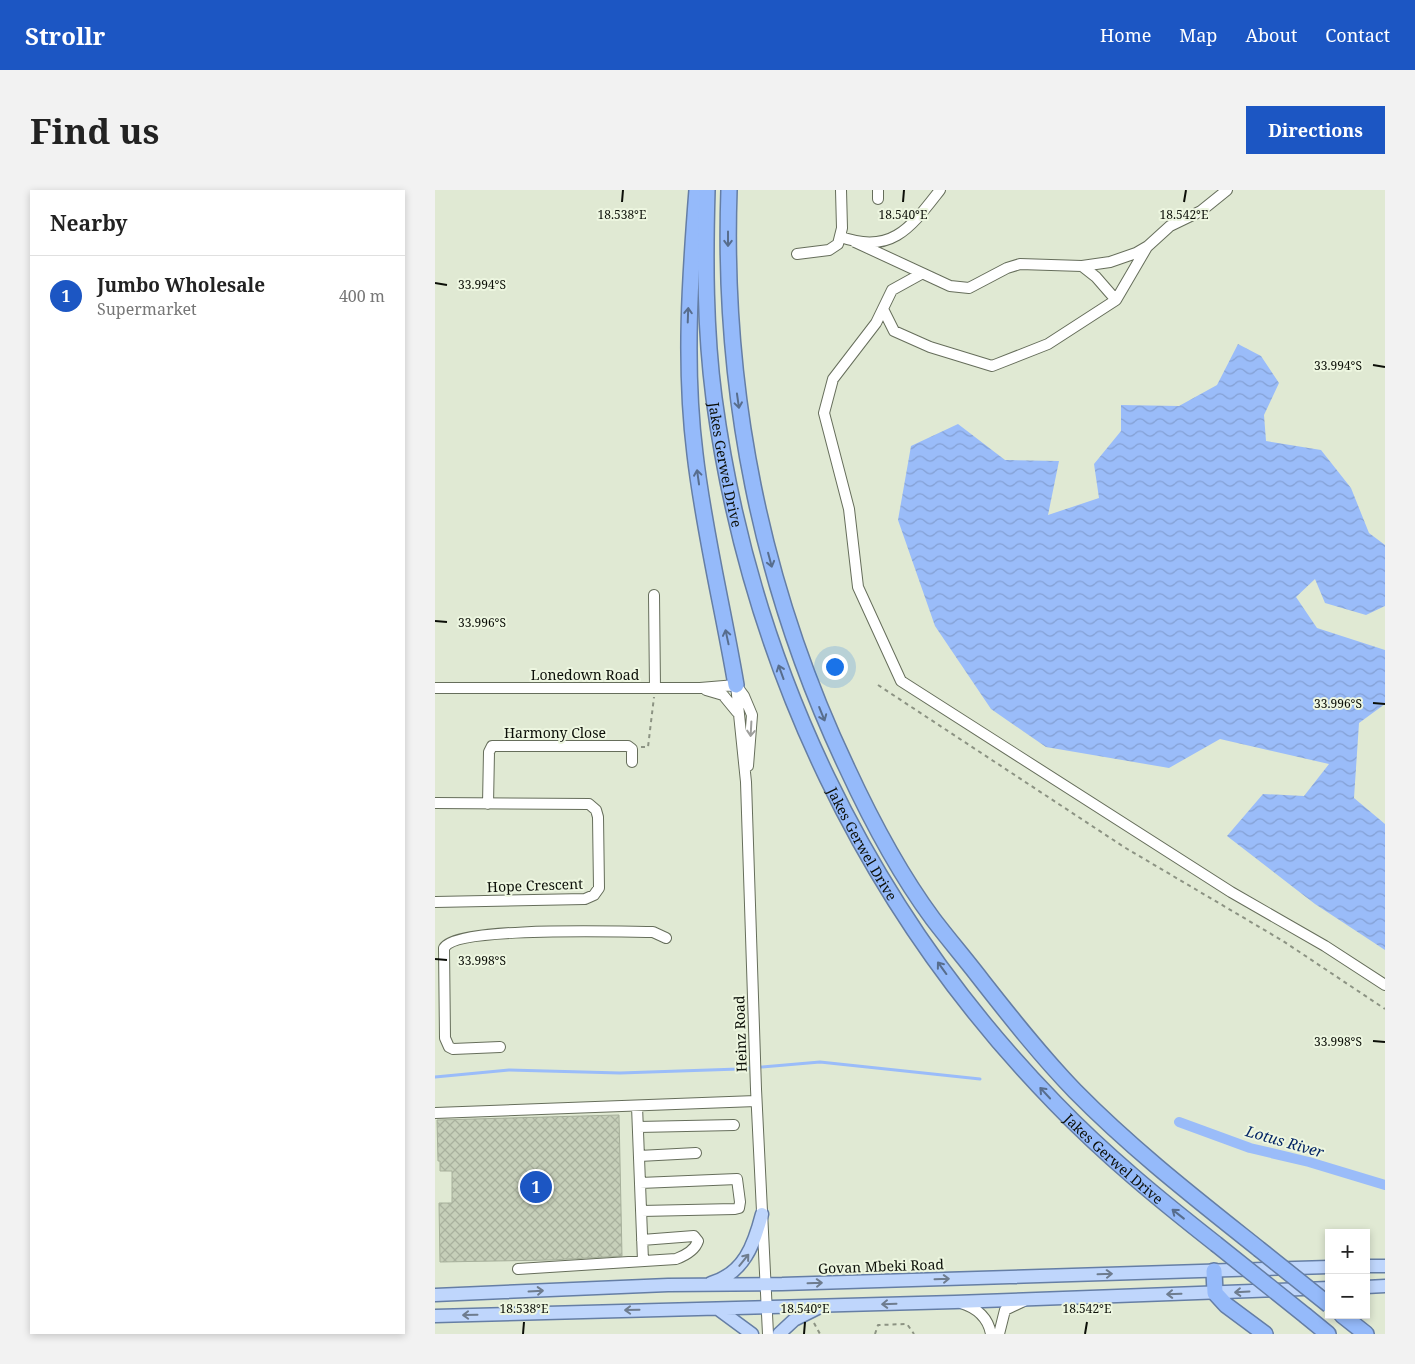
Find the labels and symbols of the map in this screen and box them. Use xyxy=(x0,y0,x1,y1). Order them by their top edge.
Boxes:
text: 18.538°E xyxy=(598,206,646,223)
text: 18.540°E xyxy=(879,206,927,223)
text: 18.542°E xyxy=(1160,206,1208,223)
one-way arrow xyxy=(723,230,732,246)
text: 33.994°S xyxy=(458,276,506,293)
one-way arrow xyxy=(684,307,693,323)
text: 33.994°S xyxy=(1314,357,1362,374)
one-way arrow xyxy=(733,392,743,408)
street label: Jakes Gerwel Drive xyxy=(705,400,747,529)
one-way arrow xyxy=(693,469,703,485)
one-way arrow xyxy=(766,551,775,567)
text: 33.996°S xyxy=(458,614,506,631)
one-way arrow xyxy=(722,629,731,645)
your location xyxy=(822,654,848,680)
street label: Lonedown Road xyxy=(531,665,640,684)
one-way arrow xyxy=(776,665,785,680)
text: 33.996°S xyxy=(1314,695,1362,712)
one-way arrow xyxy=(819,706,828,721)
one-way arrow xyxy=(746,721,755,737)
street label: Harmony Close xyxy=(504,723,606,742)
street label: Jakes Gerwel Drive xyxy=(823,783,902,904)
street label: Hope Crescent xyxy=(487,874,583,896)
text: 33.998°S xyxy=(458,952,506,969)
one-way arrow xyxy=(937,961,947,975)
street label: Heinz Road xyxy=(729,995,751,1073)
text: 33.998°S xyxy=(1314,1033,1362,1050)
one-way arrow xyxy=(1039,1086,1051,1099)
street label: Jakes Gerwel Drive xyxy=(1060,1108,1168,1208)
water label: Lotus River xyxy=(1243,1120,1327,1162)
pin: 1 xyxy=(520,1168,552,1206)
one-way arrow xyxy=(1172,1208,1185,1219)
one-way arrow xyxy=(738,1253,749,1266)
street label: Govan Mbeki Road xyxy=(818,1254,945,1278)
one-way arrow xyxy=(1096,1269,1113,1279)
one-way arrow xyxy=(934,1274,950,1284)
one-way arrow xyxy=(806,1278,823,1288)
one-way arrow xyxy=(528,1287,544,1296)
one-way arrow xyxy=(1234,1287,1250,1296)
one-way arrow xyxy=(1167,1290,1183,1299)
one-way arrow xyxy=(881,1299,898,1309)
text: 18.538°E xyxy=(500,1300,548,1317)
text: 18.540°E xyxy=(781,1300,829,1317)
text: 18.542°E xyxy=(1063,1300,1111,1317)
one-way arrow xyxy=(624,1306,640,1315)
one-way arrow xyxy=(462,1310,478,1319)

